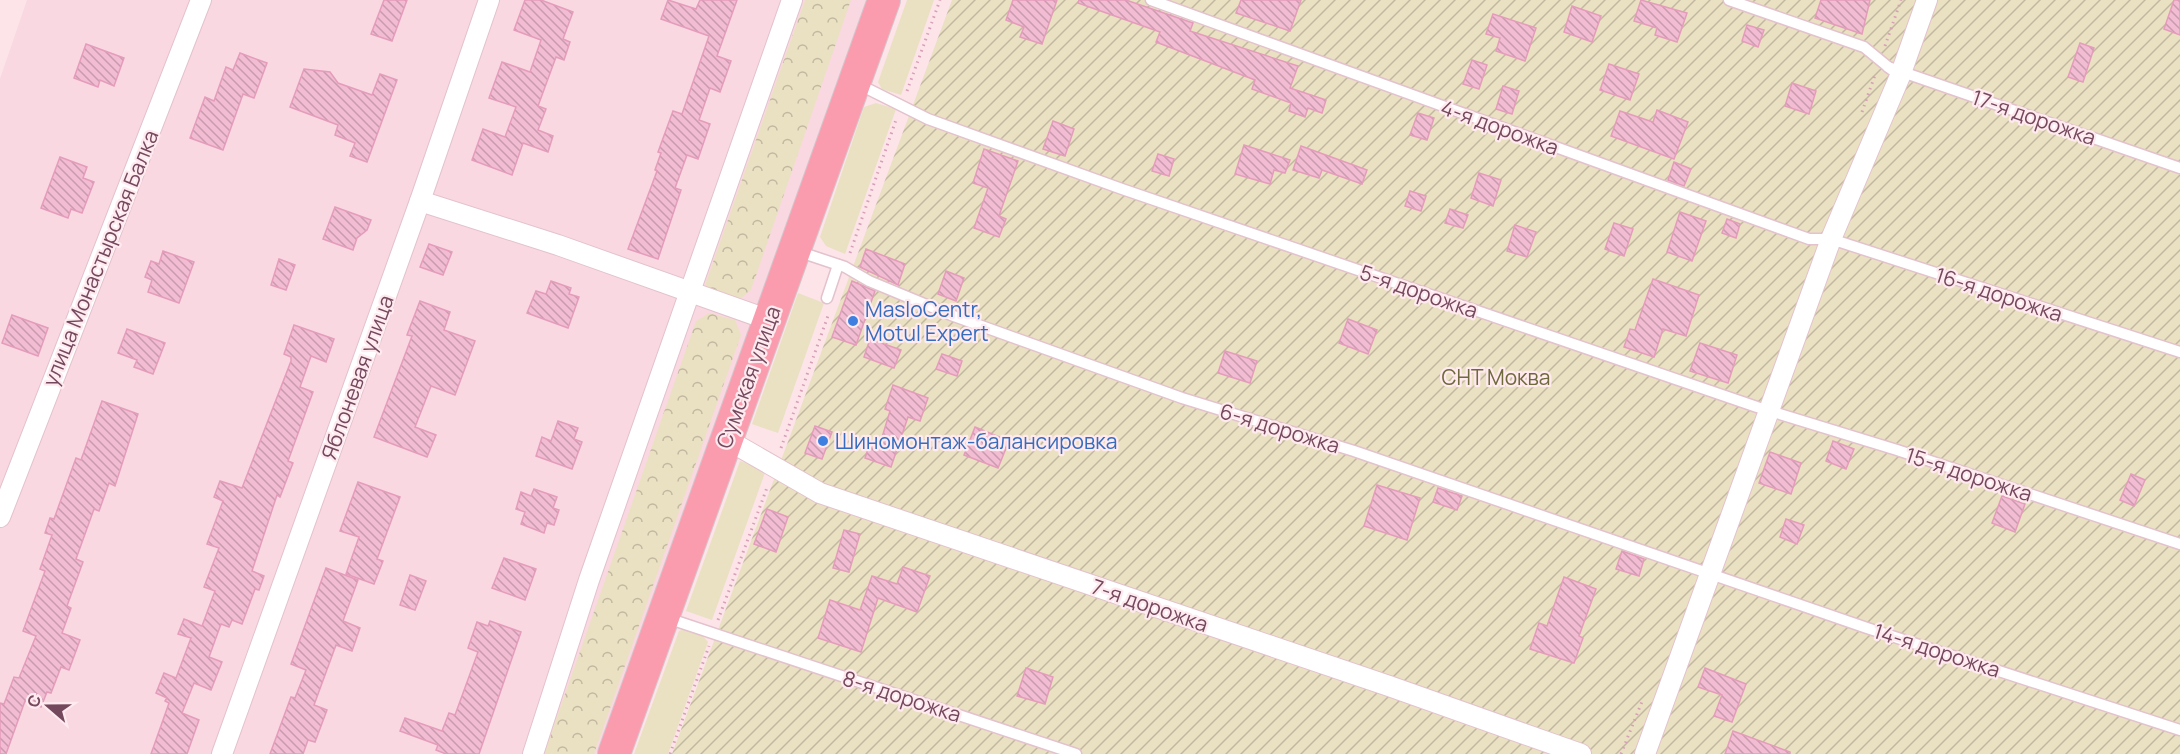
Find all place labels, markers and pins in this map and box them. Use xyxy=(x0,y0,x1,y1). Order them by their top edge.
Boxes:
place label: MasloCentr, Motul Expert xyxy=(865,295,989,347)
marker: MasloCentr, Motul Expert xyxy=(846,314,860,328)
place label: Шиномонтаж-балансировка xyxy=(835,427,1117,455)
marker: Шиномонтаж-балансировка xyxy=(816,434,830,448)

